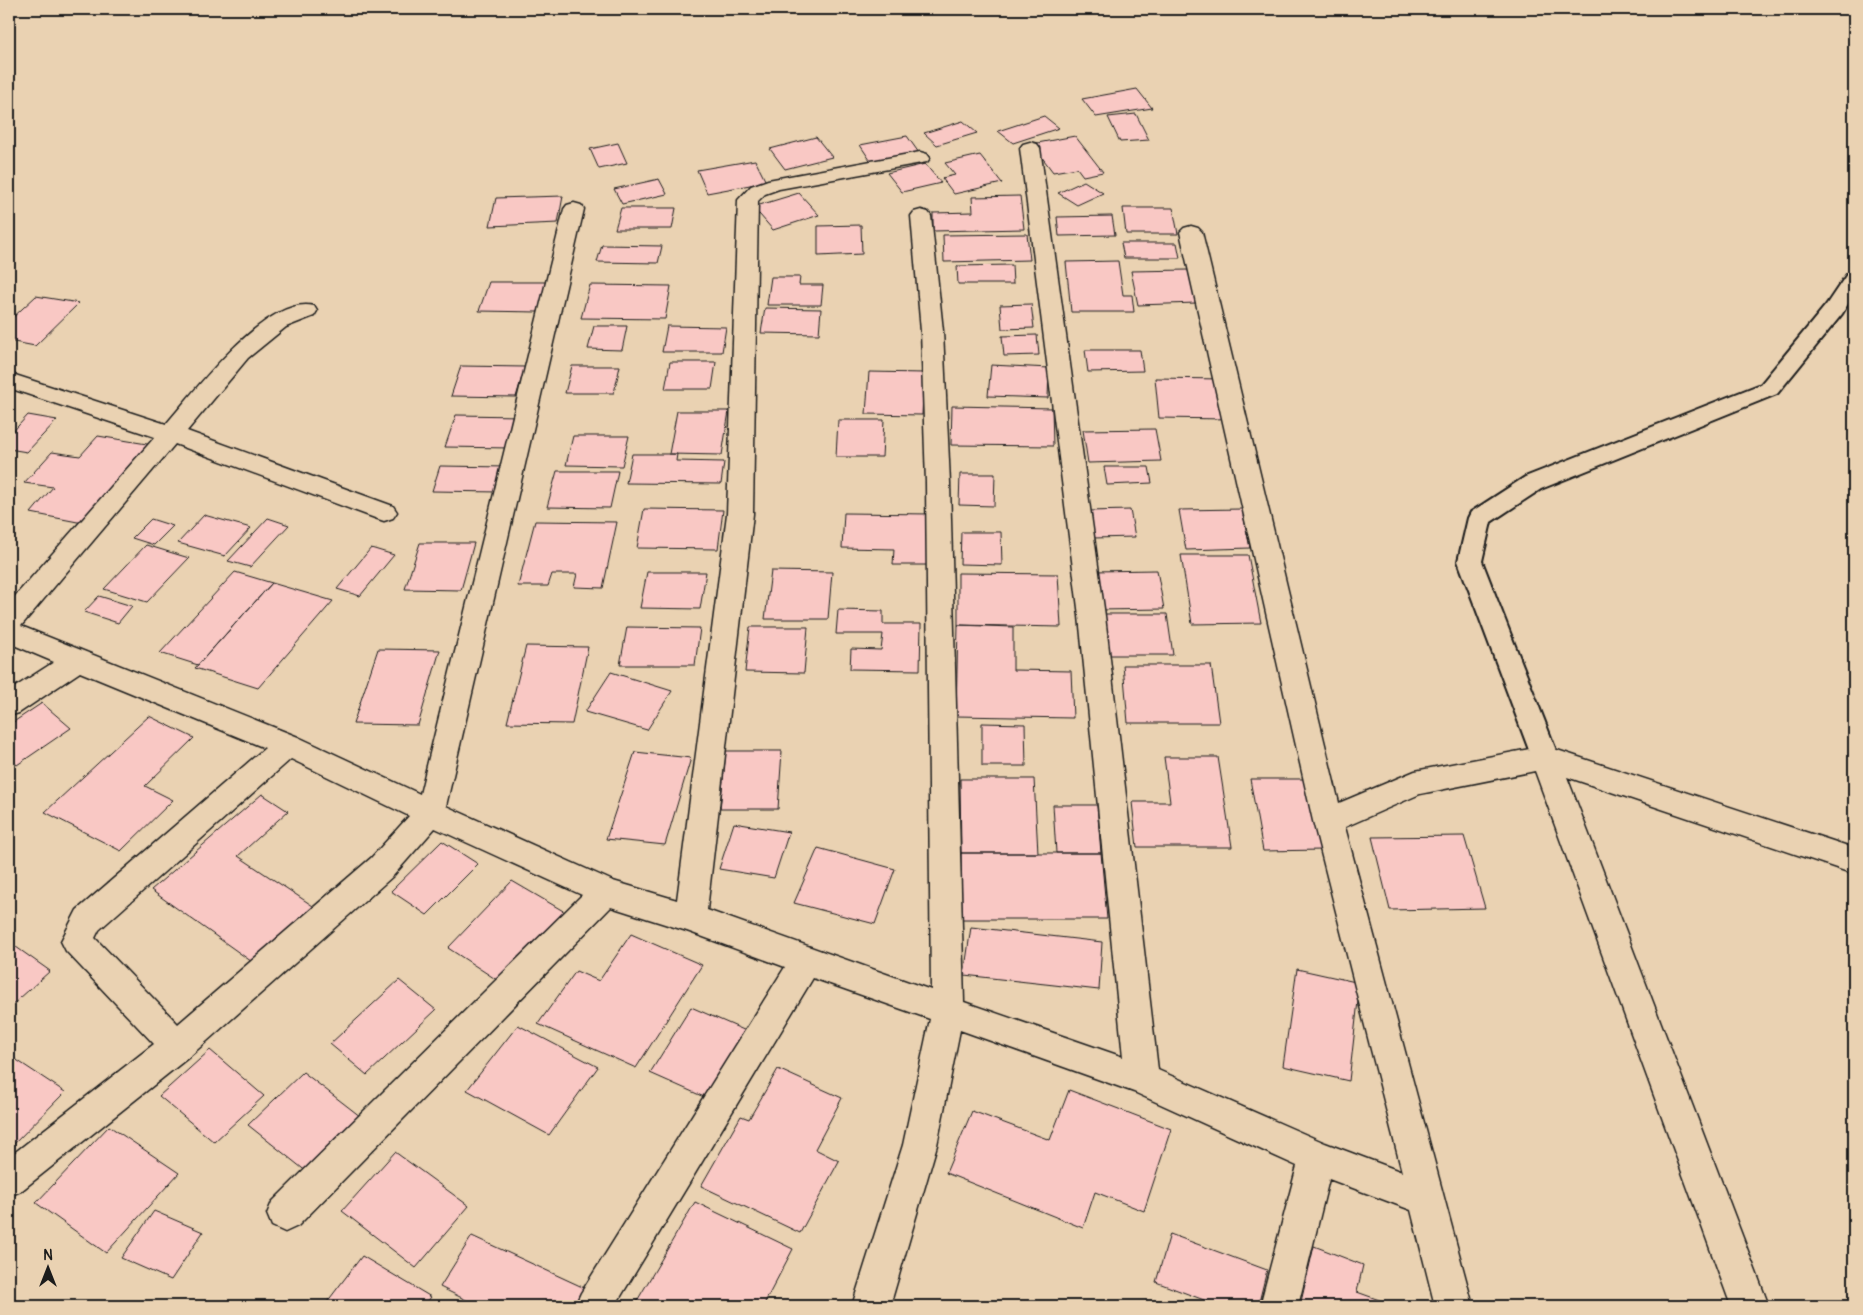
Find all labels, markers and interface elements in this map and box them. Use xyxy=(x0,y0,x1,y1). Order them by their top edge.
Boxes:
north arrow xyxy=(22,1242,72,1292)
text: N xyxy=(43,1247,53,1264)

